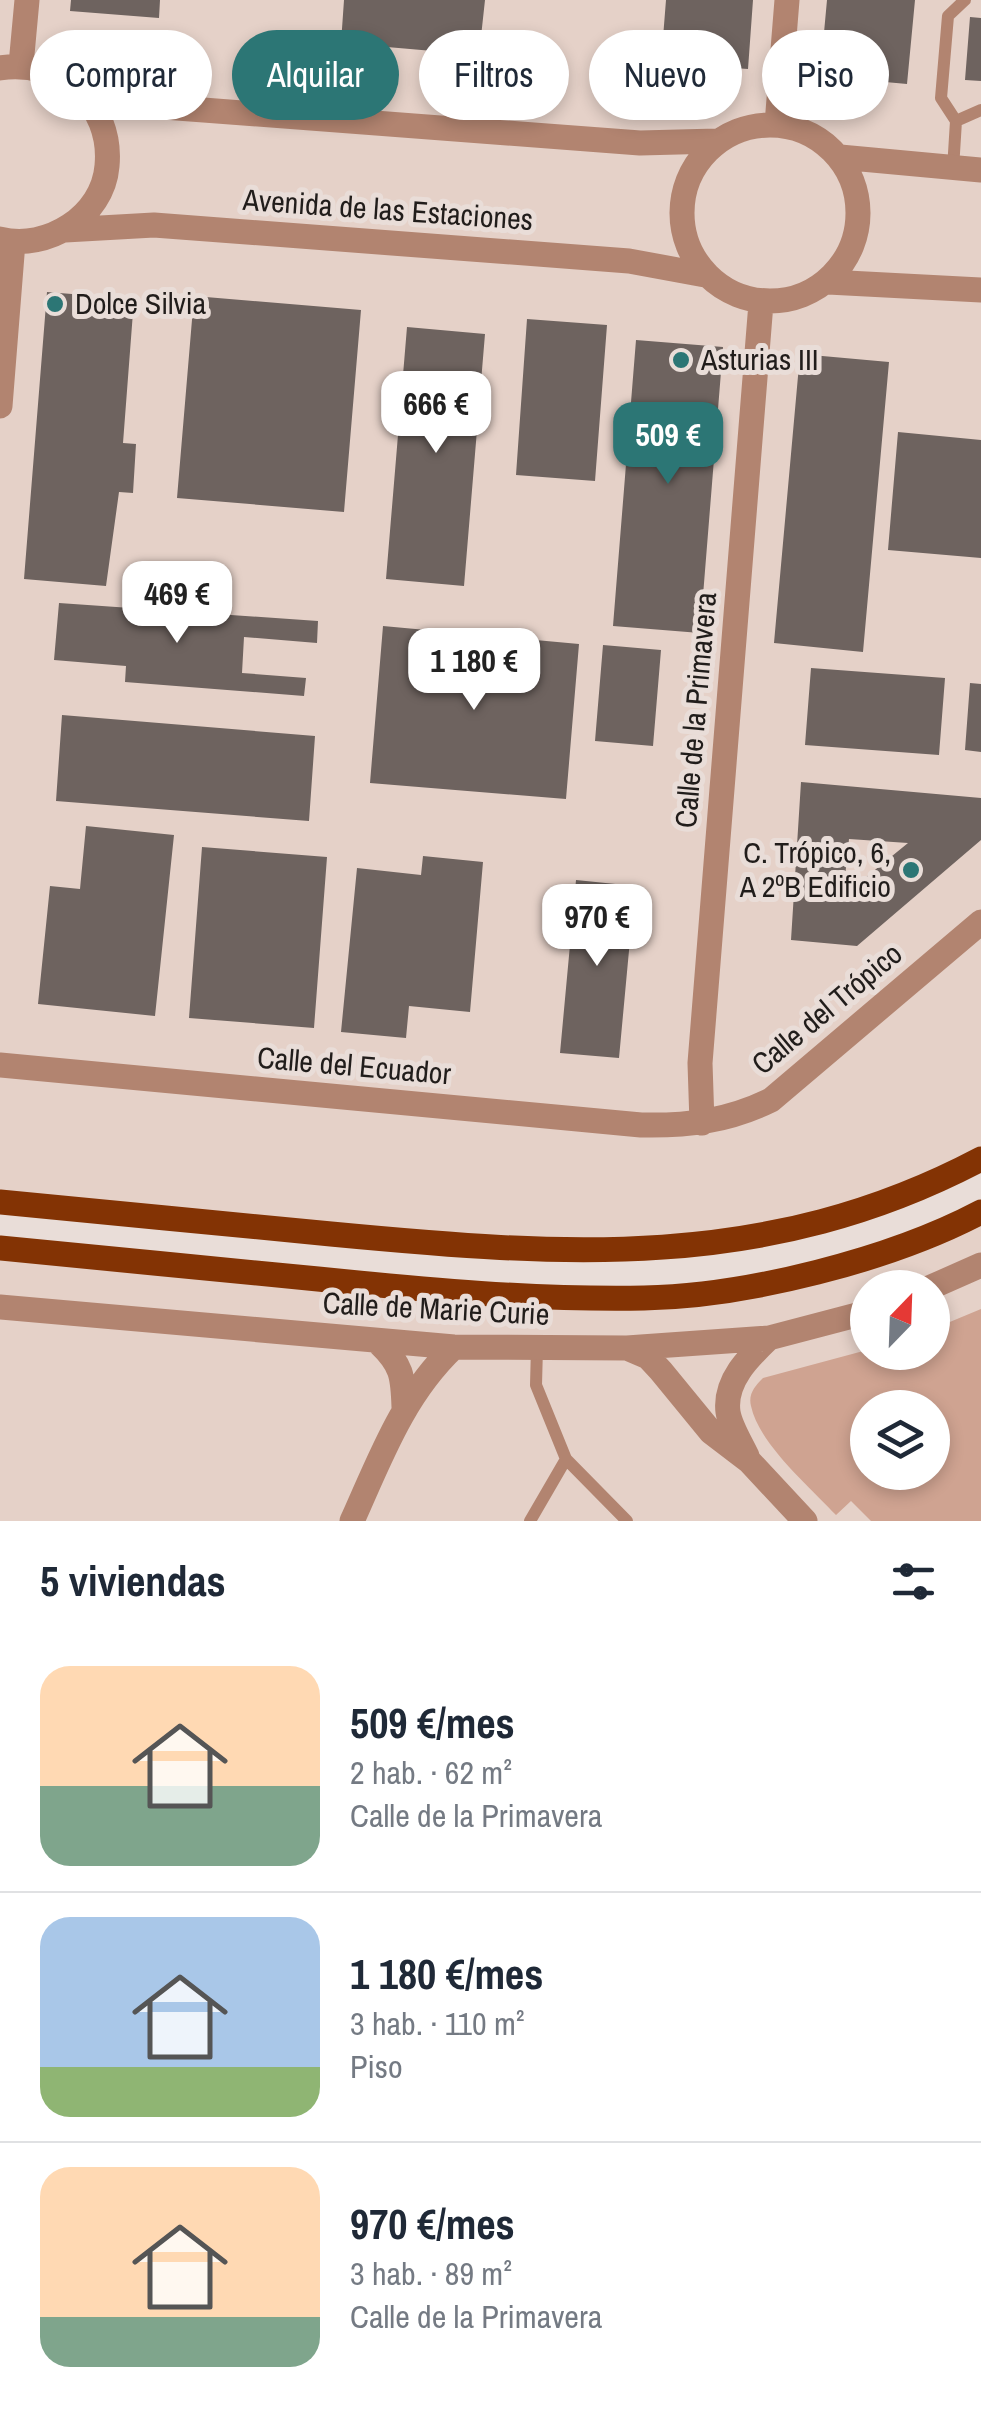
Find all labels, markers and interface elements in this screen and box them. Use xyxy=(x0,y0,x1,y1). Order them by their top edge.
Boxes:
chip: Comprar xyxy=(30,30,212,120)
chip: Alquilar xyxy=(232,30,399,120)
chip: Filtros xyxy=(419,30,569,120)
chip: Nuevo xyxy=(589,30,742,120)
chip: Piso xyxy=(762,30,889,120)
street label: Avenida de las Estaciones xyxy=(241,179,535,239)
place label: Dolce Silvia xyxy=(75,283,207,323)
marker: Dolce Silvia xyxy=(44,293,66,315)
place label: Asturias III xyxy=(700,339,819,379)
marker: Asturias III xyxy=(670,349,692,371)
pin: 666 € xyxy=(366,371,506,456)
text: 666 € xyxy=(403,382,469,425)
pin: 509 € xyxy=(598,402,738,487)
text: 509 € xyxy=(635,413,701,456)
pin: 469 € xyxy=(107,561,247,646)
text: 469 € xyxy=(144,572,210,615)
street label: Calle de la Primavera xyxy=(665,590,725,829)
pin: 1 180 € xyxy=(382,628,566,713)
text: 1 180 € xyxy=(430,639,518,682)
place label: C. Trópico, 6, A 2ºB Edificio xyxy=(739,832,891,906)
marker: C. Trópico, 6, A 2ºB Edificio xyxy=(900,859,922,881)
pin: 970 € xyxy=(527,884,667,969)
text: 970 € xyxy=(564,895,630,938)
street label: Calle del Trópico xyxy=(743,934,910,1083)
street label: Calle del Ecuador xyxy=(256,1037,453,1093)
north arrow xyxy=(850,1270,950,1370)
map controls xyxy=(850,1270,950,1490)
street label: Calle de Marie Curie xyxy=(322,1282,550,1334)
button: layers xyxy=(850,1390,950,1490)
text: 5 viviendas xyxy=(40,1553,226,1609)
icon: filters xyxy=(886,1554,941,1609)
text: 509 €/mes xyxy=(350,1695,515,1751)
icon: home xyxy=(120,1706,240,1826)
text: 2 hab. · 62 m² xyxy=(350,1751,512,1794)
text: Calle de la Primavera xyxy=(350,1794,602,1837)
text: 1 180 €/mes xyxy=(350,1946,543,2002)
icon: home xyxy=(120,1957,240,2077)
text: 3 hab. · 110 m² xyxy=(350,2002,525,2045)
text: Piso xyxy=(350,2045,403,2088)
text: 970 €/mes xyxy=(350,2196,515,2252)
icon: home xyxy=(120,2207,240,2327)
text: 3 hab. · 89 m² xyxy=(350,2252,512,2295)
text: Calle de la Primavera xyxy=(350,2295,602,2338)

